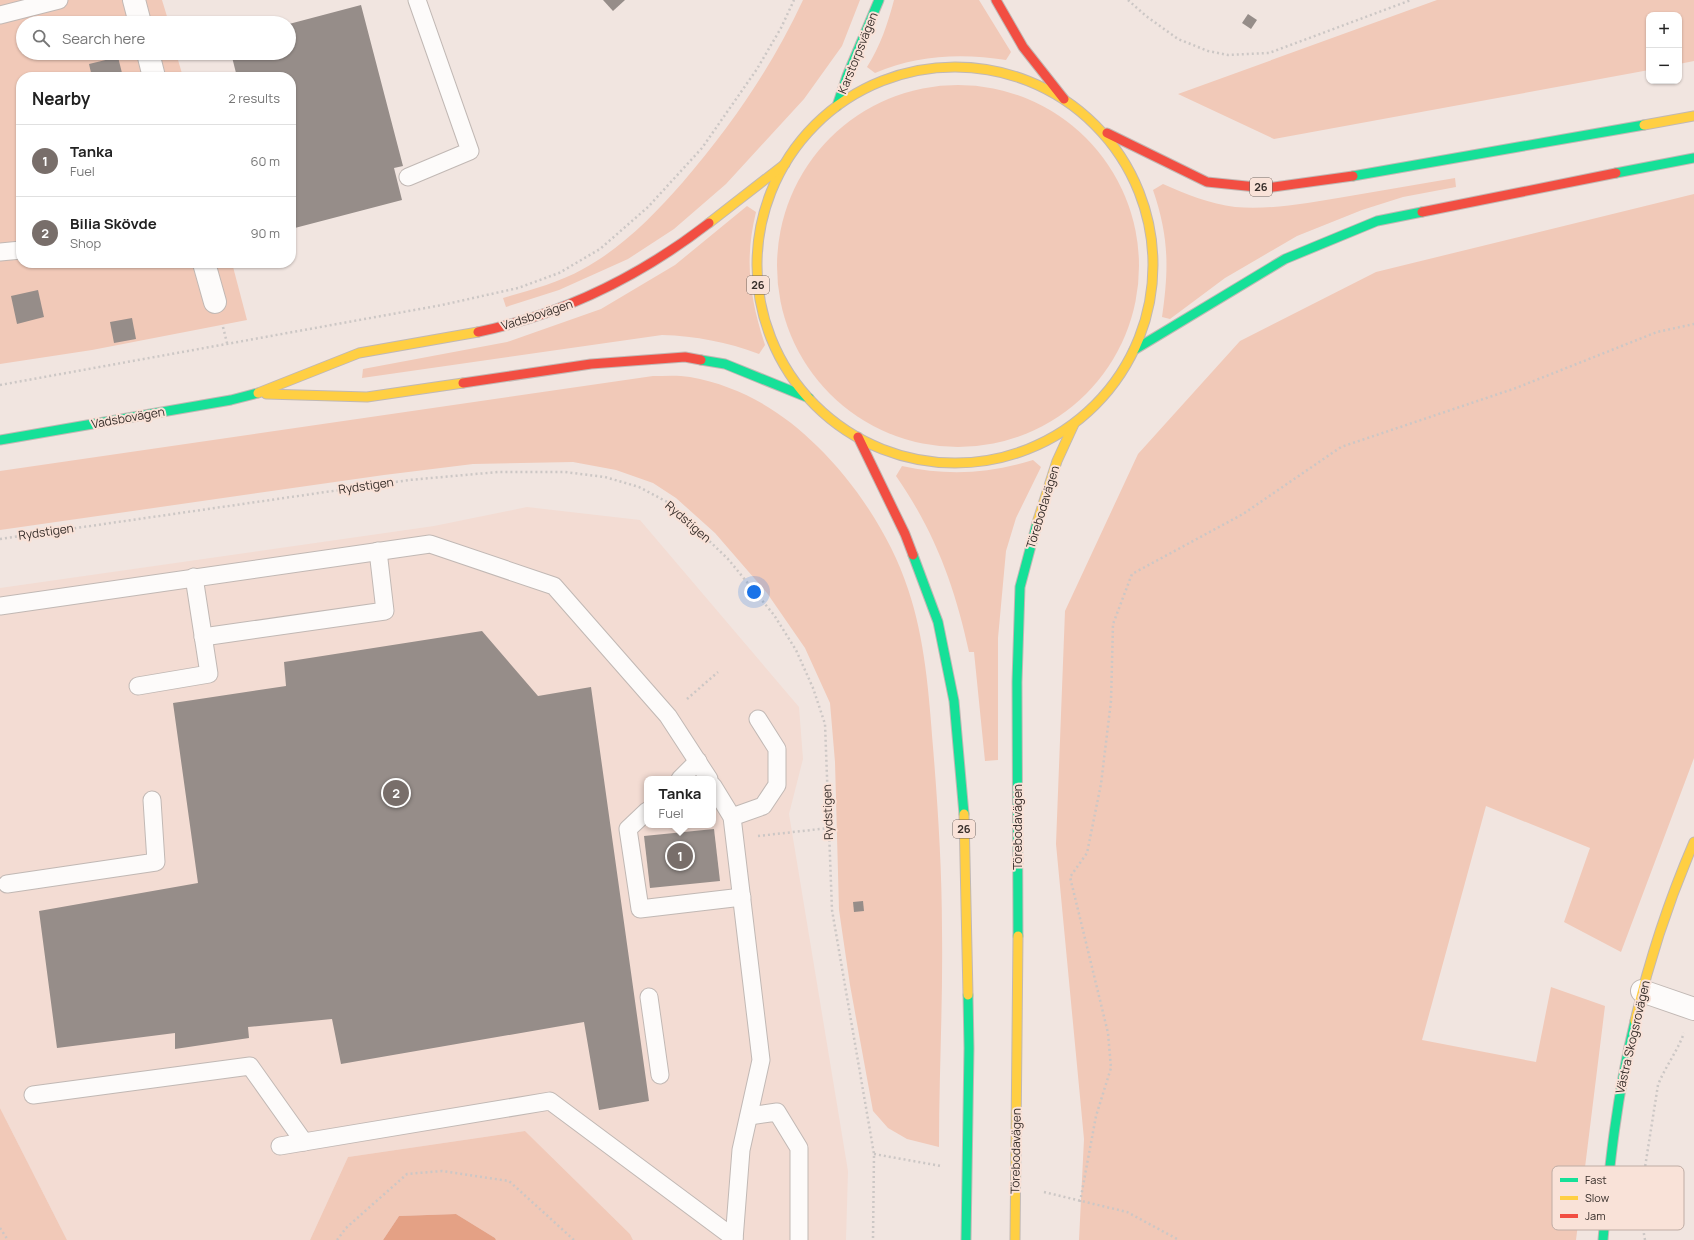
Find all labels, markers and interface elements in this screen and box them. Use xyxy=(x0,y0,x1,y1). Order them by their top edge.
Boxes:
street label: Karstorpsvägen xyxy=(833,9,882,96)
map controls xyxy=(1646,12,1682,84)
button: + xyxy=(1646,12,1682,48)
search box xyxy=(16,16,296,60)
icon: search xyxy=(30,27,52,49)
text: Search here xyxy=(62,28,145,49)
button: − xyxy=(1646,48,1682,84)
text: Nearby xyxy=(32,87,90,110)
text: 2 results xyxy=(228,89,280,107)
text: Tanka xyxy=(70,141,113,162)
text: 1 xyxy=(42,152,48,170)
text: 60 m xyxy=(250,152,280,170)
text: Fuel xyxy=(70,162,95,180)
road number: 26 xyxy=(1250,178,1272,196)
text: Bilia Skövde xyxy=(70,213,157,234)
text: 2 xyxy=(41,224,49,242)
text: 90 m xyxy=(250,224,280,242)
text: Shop xyxy=(70,234,101,252)
road number: 26 xyxy=(747,276,769,294)
street label: Vadsbovägen xyxy=(499,295,575,334)
street label: Vadsbovägen xyxy=(90,403,166,432)
street label: Törebodavägen xyxy=(1022,463,1063,550)
street label: Rydstigen xyxy=(337,473,395,498)
street label: Rydstigen xyxy=(662,497,715,546)
street label: Rydstigen xyxy=(17,519,75,544)
your location xyxy=(744,582,764,602)
popup xyxy=(644,776,716,828)
pin: 2 xyxy=(383,778,409,808)
text: Tanka xyxy=(659,783,701,804)
street label: Rydstigen xyxy=(818,784,837,840)
street label: Törebodavägen xyxy=(1009,784,1026,870)
text: Fuel xyxy=(659,804,684,822)
road number: 26 xyxy=(953,820,975,838)
pin: 1 xyxy=(667,841,693,871)
street label: Västra Skogsrovägen xyxy=(1611,979,1654,1095)
street label: Törebodavägen xyxy=(1006,1108,1025,1194)
legend xyxy=(1552,1166,1684,1230)
text: Fast xyxy=(1585,1172,1607,1187)
text: Slow xyxy=(1585,1190,1610,1205)
text: Jam xyxy=(1585,1208,1606,1223)

